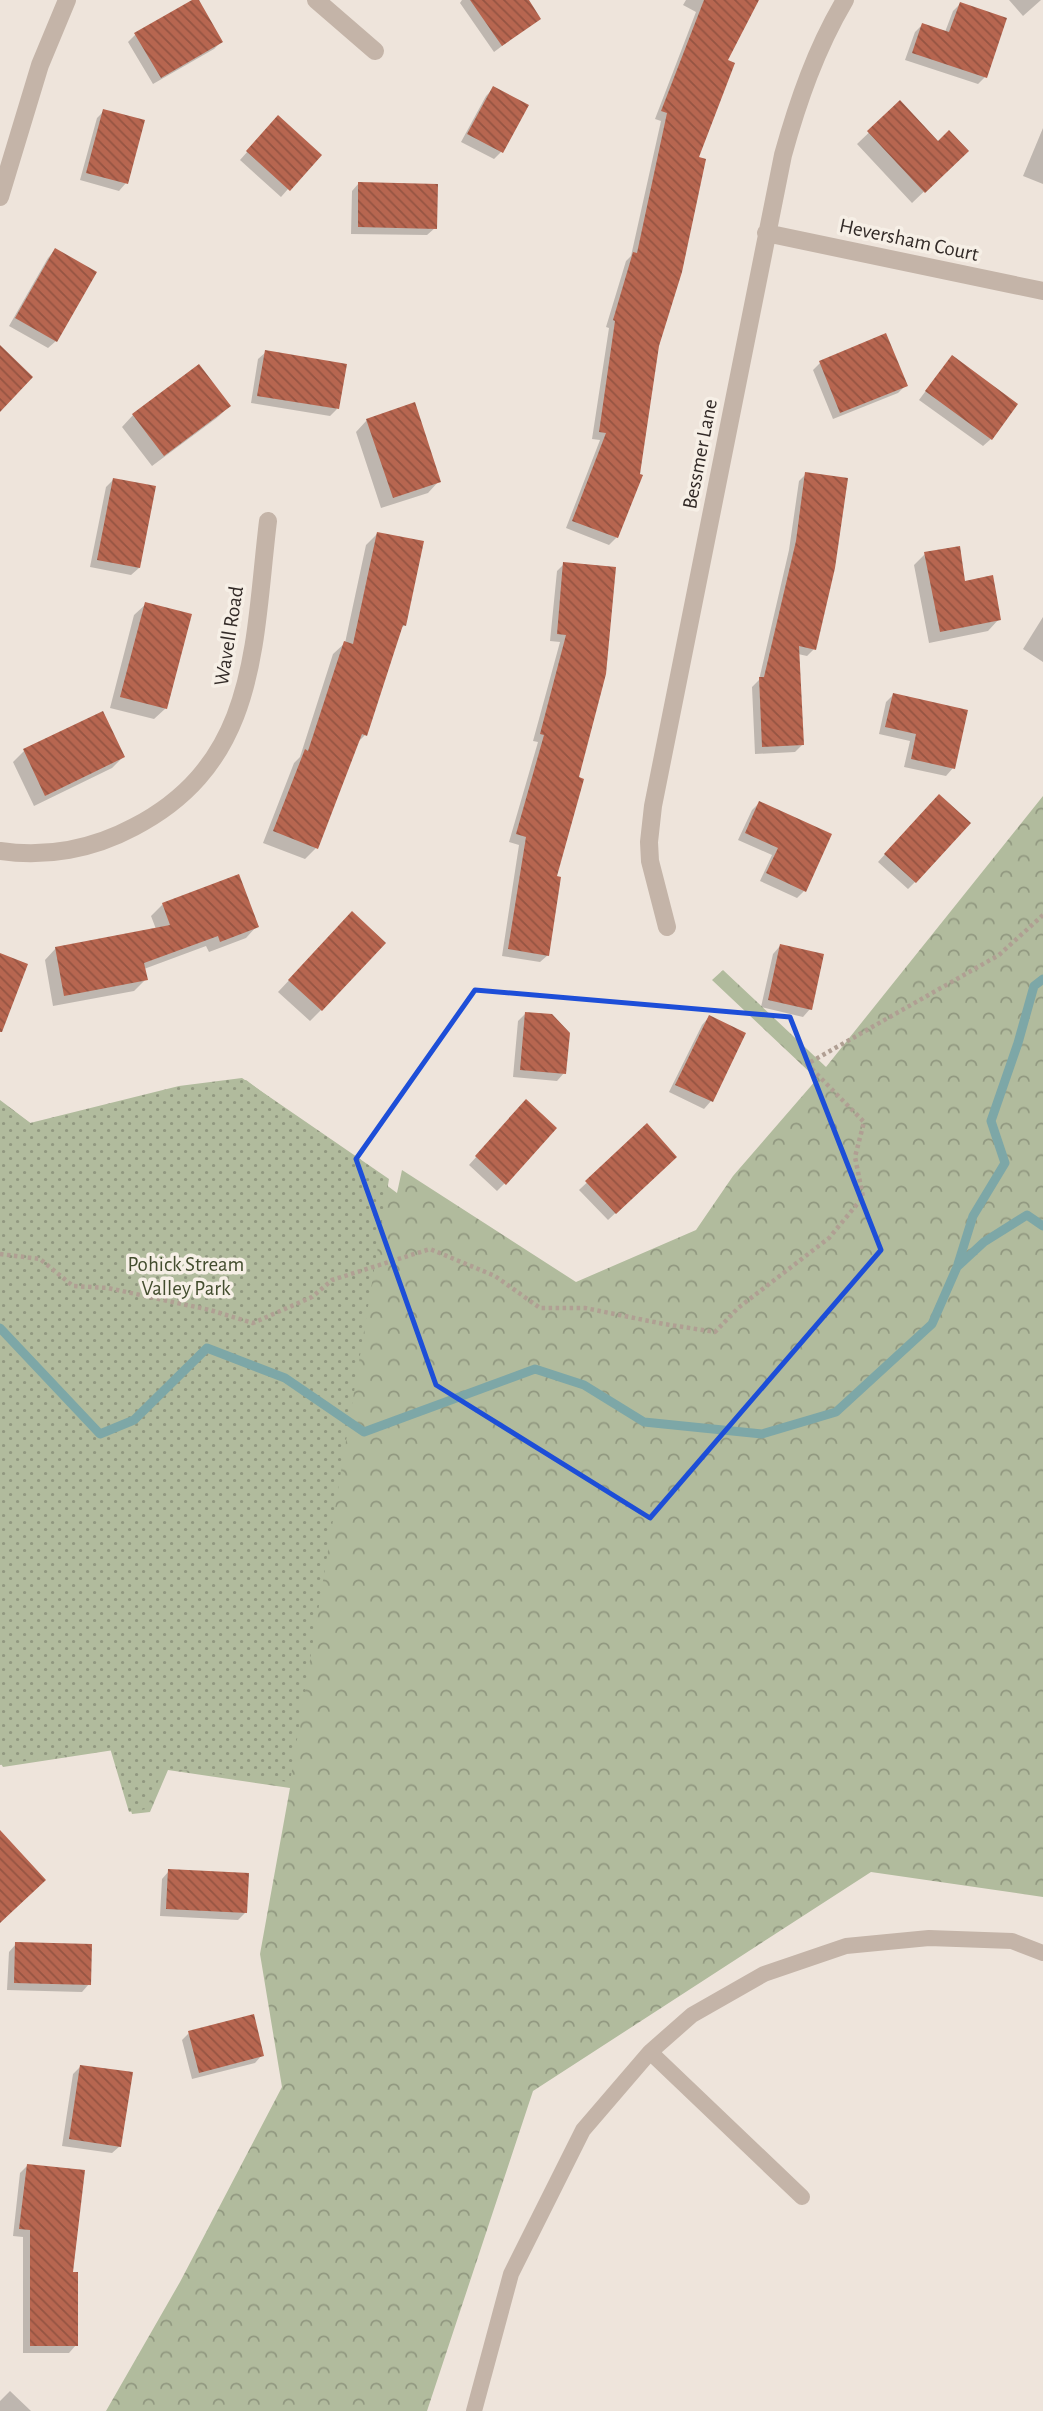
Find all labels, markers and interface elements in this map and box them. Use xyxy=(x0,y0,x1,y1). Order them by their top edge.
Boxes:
street label: Heversham Court xyxy=(837,215,981,265)
street label: Bessmer Lane xyxy=(679,397,721,511)
street label: Wavell Road xyxy=(211,584,247,687)
park label: Pohick Stream Valley Park xyxy=(128,1254,244,1299)

